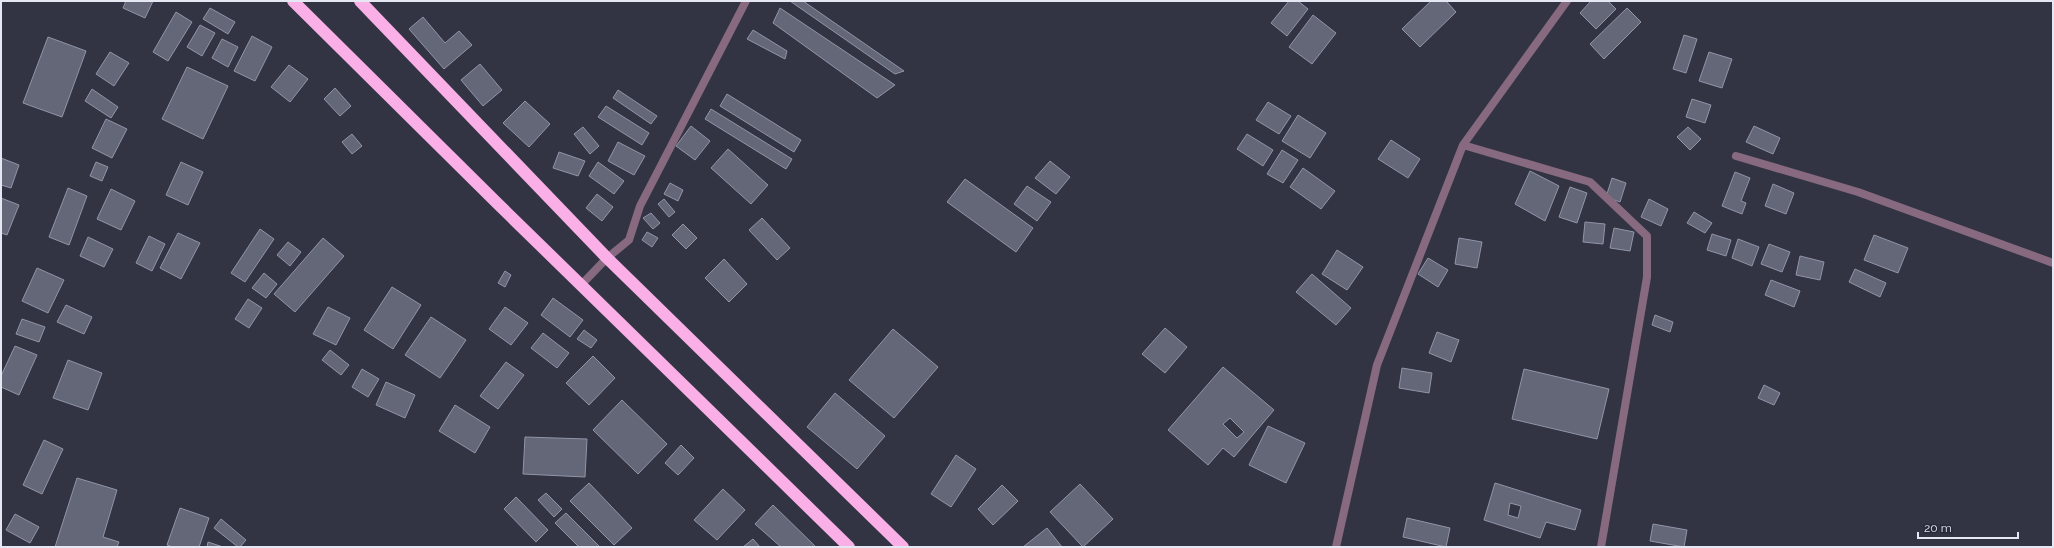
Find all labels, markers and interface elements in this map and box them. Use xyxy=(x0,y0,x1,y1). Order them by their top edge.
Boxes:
scale bar xyxy=(1918,514,2018,540)
text: 20 m xyxy=(1924,521,1952,535)

